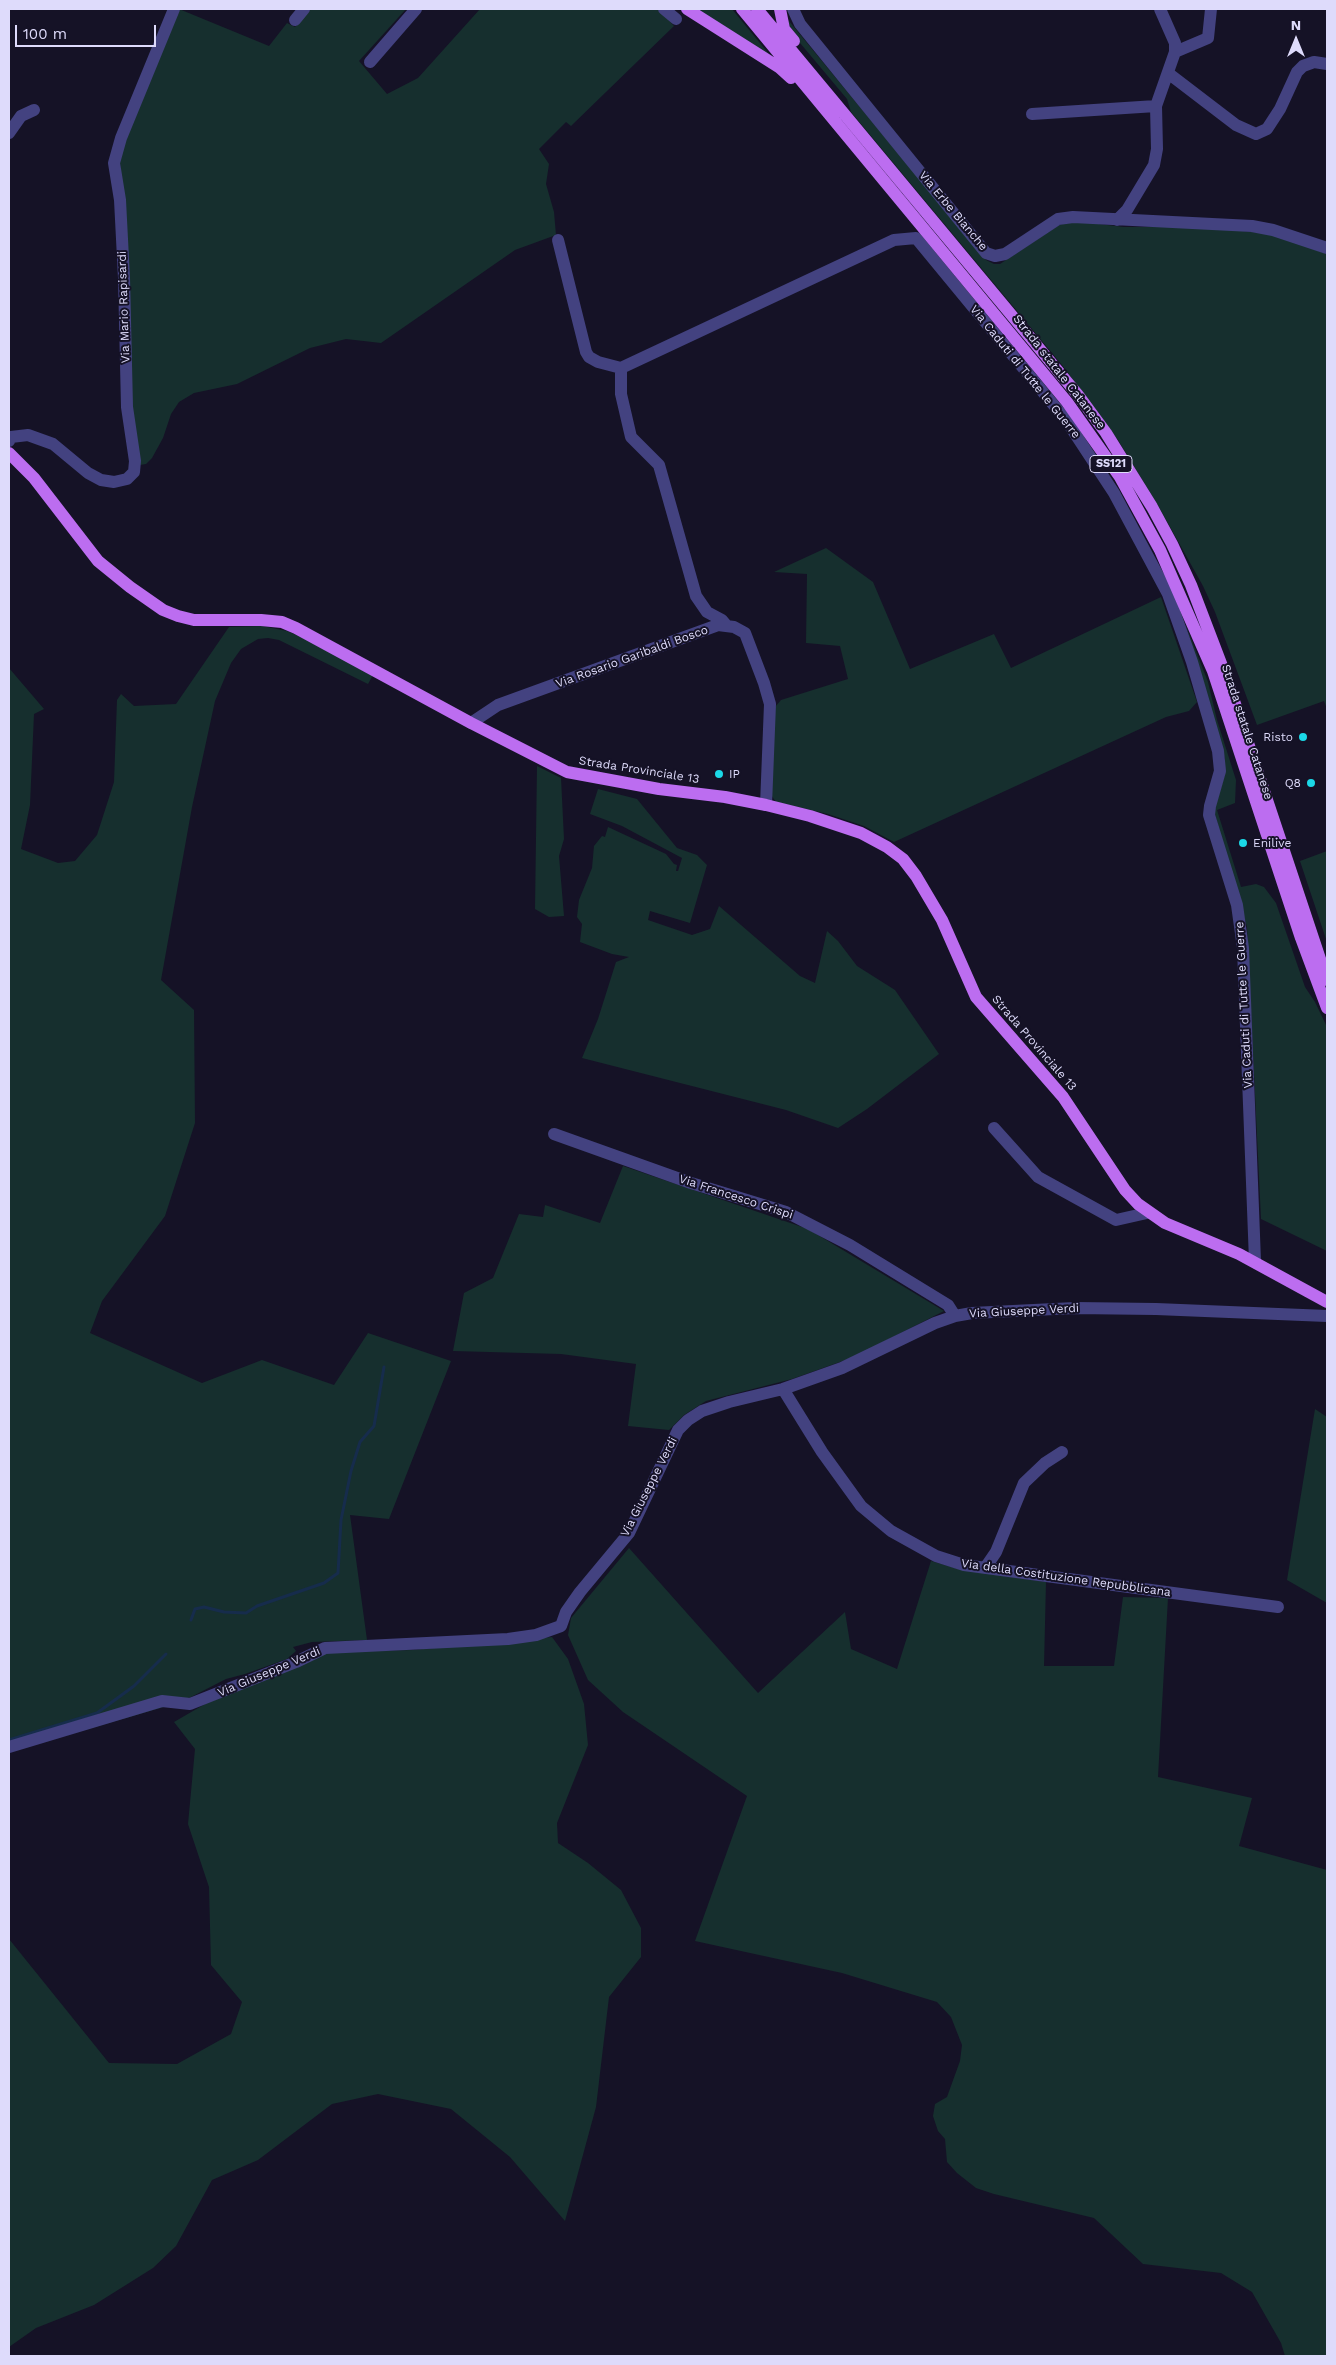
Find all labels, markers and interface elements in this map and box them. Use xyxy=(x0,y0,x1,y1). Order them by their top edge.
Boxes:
scale bar xyxy=(18,15,159,47)
north arrow xyxy=(1271,15,1321,65)
text: N xyxy=(1291,17,1301,33)
text: 100 m xyxy=(23,25,67,43)
street label: Via Erbe Bianche xyxy=(916,168,990,254)
street label: Via Mario Rapisardi xyxy=(115,251,133,363)
street label: Via Caduti di Tutte le Guerre xyxy=(967,302,1083,442)
street label: Strada statale Catanese xyxy=(1010,312,1108,432)
road number: SS121 xyxy=(1090,456,1132,472)
street label: Via Rosario Garibaldi Bosco xyxy=(554,623,710,691)
street label: Strada statale Catanese xyxy=(1218,663,1276,801)
place label: Risto xyxy=(1263,730,1293,744)
marker: Risto xyxy=(1297,731,1309,743)
street label: Strada Provinciale 13 xyxy=(578,753,700,787)
place label: IP xyxy=(729,767,740,781)
marker: IP xyxy=(713,768,725,780)
place label: Q8 xyxy=(1285,776,1301,790)
marker: Q8 xyxy=(1305,777,1317,789)
place label: Enilive xyxy=(1253,836,1291,850)
marker: Enilive xyxy=(1237,837,1249,849)
street label: Via Caduti di Tutte le Guerre xyxy=(1232,921,1256,1089)
street label: Strada Provinciale 13 xyxy=(989,992,1079,1094)
street label: Via Francesco Crispi xyxy=(677,1172,795,1222)
street label: Via Giuseppe Verdi xyxy=(969,1301,1079,1321)
street label: Via Giuseppe Verdi xyxy=(618,1435,680,1539)
street label: Via della Costituzione Repubblicana xyxy=(960,1556,1172,1600)
street label: Via Giuseppe Verdi xyxy=(216,1644,322,1700)

